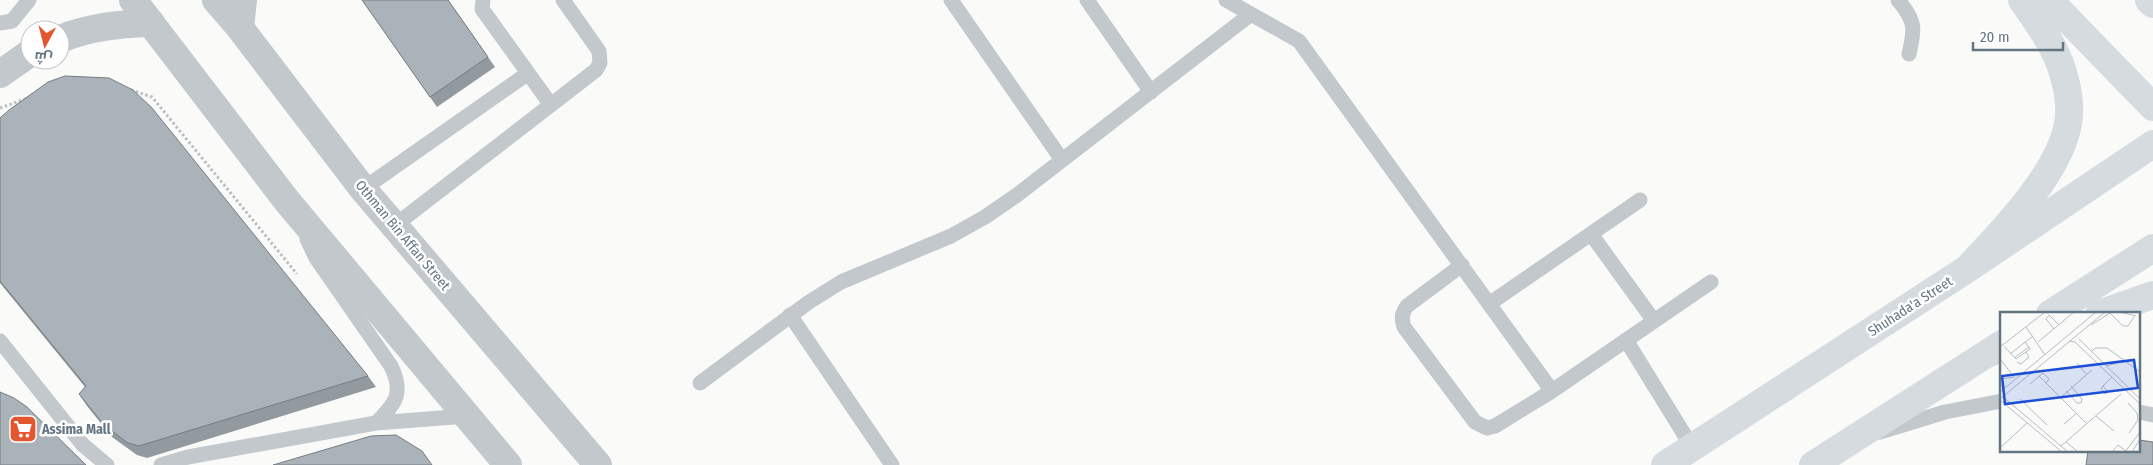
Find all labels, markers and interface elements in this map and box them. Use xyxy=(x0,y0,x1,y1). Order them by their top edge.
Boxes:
north arrow xyxy=(20,20,70,70)
scale bar xyxy=(1973,20,2063,52)
text: 20 m xyxy=(1980,28,2010,46)
text: ش xyxy=(33,48,53,67)
street label: Othman Bin Affan Street xyxy=(352,177,454,294)
street label: Shuhada'a Street xyxy=(1865,273,1956,340)
inset map xyxy=(2000,312,2140,452)
supermarket icon: Assima Mall xyxy=(8,414,38,444)
place label: Assima Mall xyxy=(41,421,111,438)

